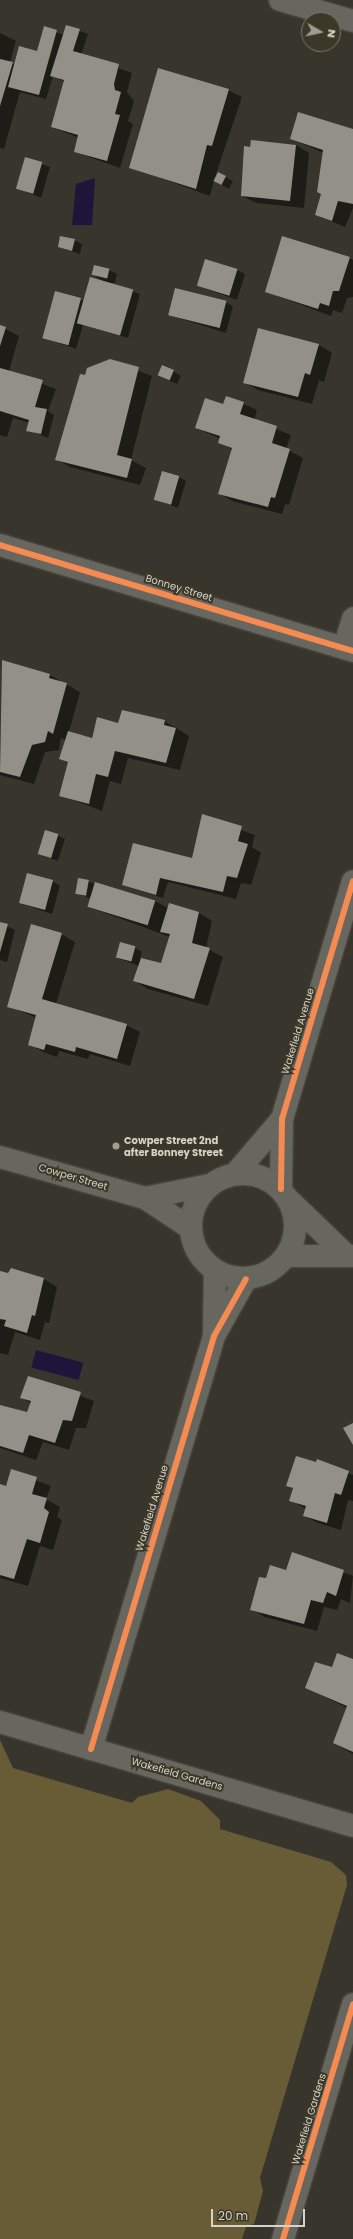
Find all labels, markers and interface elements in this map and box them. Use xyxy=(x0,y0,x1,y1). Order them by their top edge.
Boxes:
north arrow xyxy=(301,12,341,52)
text: N xyxy=(323,28,340,39)
street label: Bonney Street xyxy=(144,572,214,604)
street label: Wakefield Avenue xyxy=(279,987,317,1075)
place label: Cowper Street 2nd after Bonney Street xyxy=(124,1134,223,1158)
marker: Cowper Street 2nd after Bonney Street xyxy=(111,1141,121,1151)
street label: Cowper Street xyxy=(37,1161,109,1193)
street label: Wakefield Avenue xyxy=(133,1464,171,1552)
street label: Wakefield Gardens xyxy=(130,1755,224,1793)
street label: Wakefield Gardens xyxy=(289,2072,329,2166)
scale bar xyxy=(213,2201,307,2227)
text: 20 m xyxy=(218,2207,248,2224)

